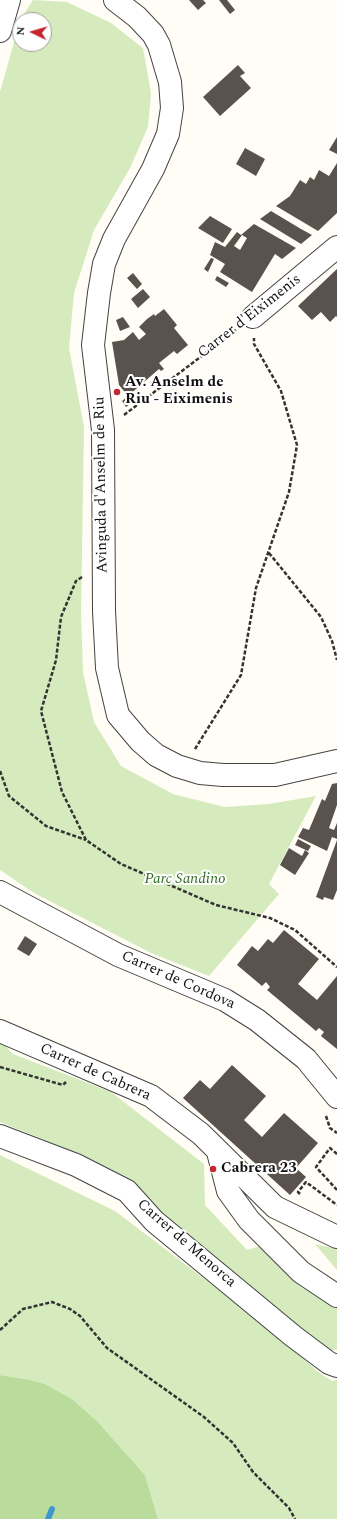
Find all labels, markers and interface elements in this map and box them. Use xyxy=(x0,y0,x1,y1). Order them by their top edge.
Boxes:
north arrow xyxy=(12,12,52,52)
text: N xyxy=(12,26,29,36)
street label: Carrer d'Eiximenis xyxy=(195,271,305,363)
place label: Av. Anselm de Riu - Eiximenis xyxy=(125,374,233,409)
marker: Av. Anselm de Riu - Eiximenis xyxy=(112,387,122,397)
street label: Avinguda d'Anselm de Riu xyxy=(91,397,113,573)
park label: Parc Sandino xyxy=(144,871,226,889)
street label: Carrer de Cordova xyxy=(118,948,238,1014)
street label: Carrer de Cabrera xyxy=(37,1040,153,1106)
place label: Cabrera 23 xyxy=(221,1160,297,1178)
marker: Cabrera 23 xyxy=(208,1164,218,1174)
street label: Carrer de Menorca xyxy=(133,1196,239,1292)

